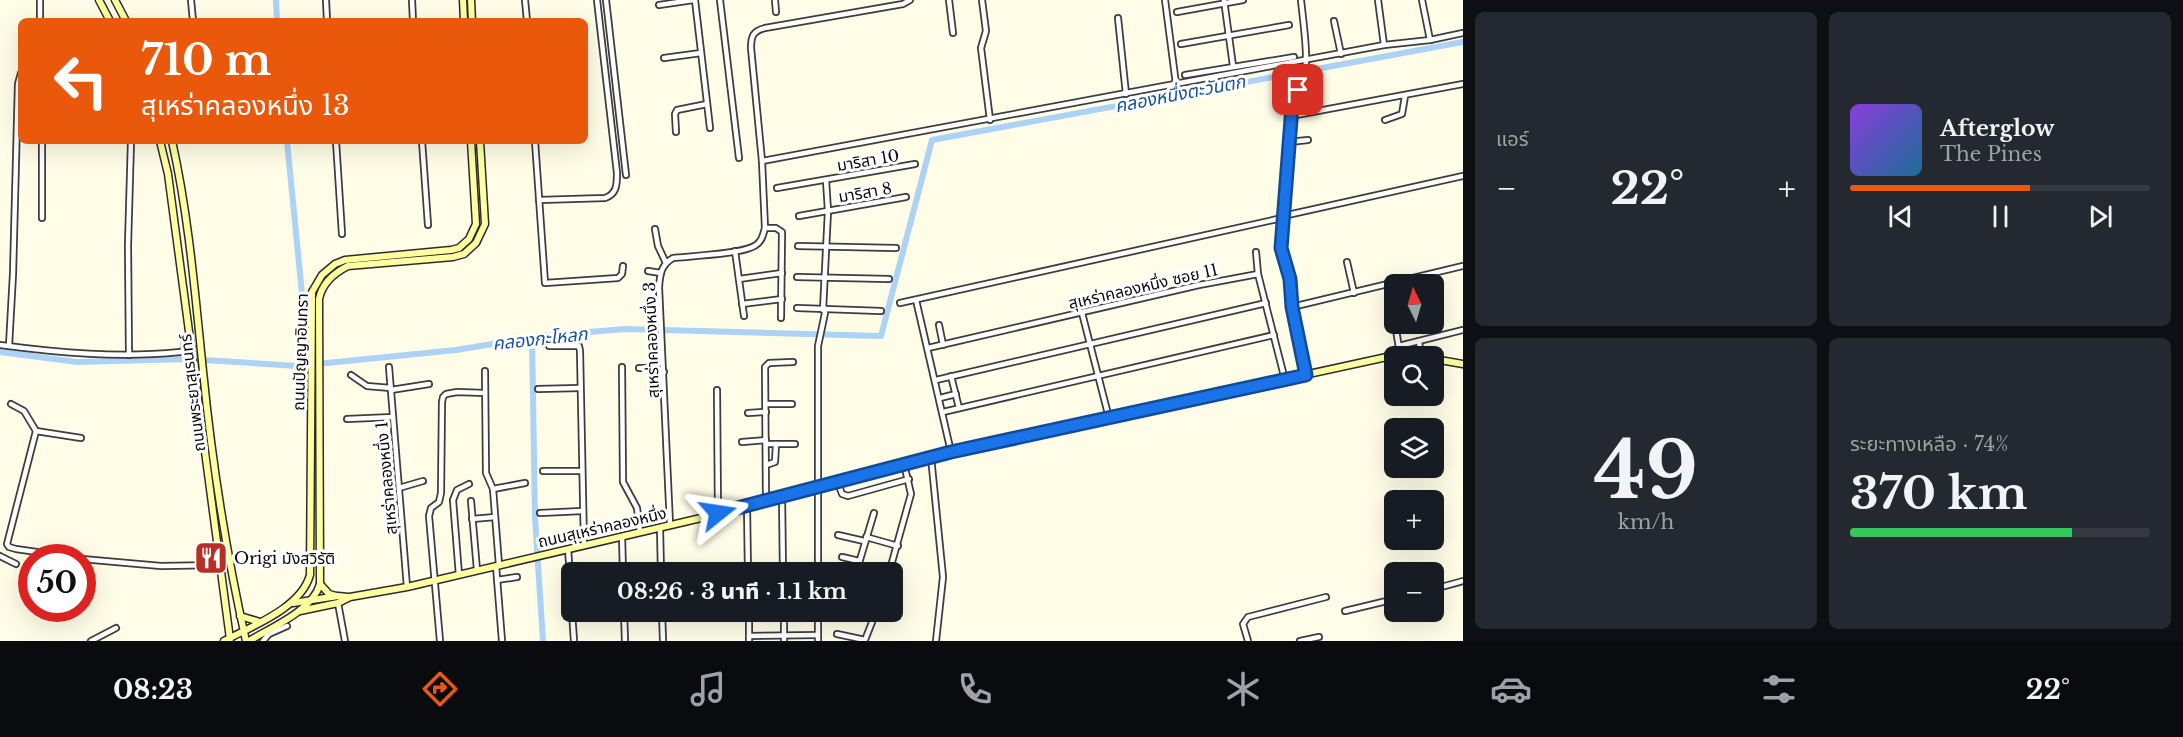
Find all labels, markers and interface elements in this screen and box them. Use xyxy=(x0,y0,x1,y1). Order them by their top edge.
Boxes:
text: 710 m xyxy=(141,34,271,86)
icon: left xyxy=(42,42,120,120)
pin xyxy=(1272,64,1323,115)
water label: คลองหนึ่งตะวันตก xyxy=(1113,68,1248,117)
icon: arrive xyxy=(1281,73,1314,106)
text: สุเหร่าคลองหนึ่ง 13 xyxy=(141,89,350,122)
text: Afterglow xyxy=(1940,115,2055,142)
text: แอร์ xyxy=(1496,127,1528,151)
text: The Pines xyxy=(1940,142,2042,166)
street label: มาริสา 10 xyxy=(835,145,901,175)
text: 22° xyxy=(1611,160,1684,216)
text: − xyxy=(1496,168,1517,209)
text: + xyxy=(1778,168,1796,209)
street label: มาริสา 8 xyxy=(837,177,893,207)
icon: previous xyxy=(1884,200,1917,233)
icon: pause xyxy=(1984,200,2017,233)
icon: next xyxy=(2084,200,2117,233)
street label: สุเหร่าคลองหนึ่ง ซอย 11 xyxy=(1066,258,1220,313)
north arrow xyxy=(1384,274,1444,334)
map controls xyxy=(1384,274,1444,622)
street label: สุเหร่าคลองหนึ่ง 3 xyxy=(638,281,663,399)
street label: ถนนปัญญาอินทรา xyxy=(288,293,312,411)
water label: คลองกะโหลก xyxy=(491,323,590,355)
street label: ถนนพระยาสุเรนทร์ xyxy=(175,332,209,453)
button: search xyxy=(1384,346,1444,406)
button: layers xyxy=(1384,418,1444,478)
street label: สุเหร่าคลองหนึ่ง 1 xyxy=(370,420,401,536)
text: 49 xyxy=(1594,422,1698,519)
text: ระยะทางเหลือ · 74% xyxy=(1850,432,2009,456)
text: 370 km xyxy=(1850,465,2027,521)
position arrow xyxy=(686,481,750,545)
button: + xyxy=(1384,490,1444,550)
street label: ถนนสุเหร่าคลองหนึ่ง xyxy=(536,502,668,552)
text: km/h xyxy=(1618,510,1674,534)
restaurant icon: Origi มังสวิรัติ xyxy=(193,540,229,576)
speed limit sign: 50 xyxy=(18,544,96,622)
place label: Origi มังสวิรัติ xyxy=(234,548,335,568)
button: − xyxy=(1384,562,1444,622)
text: 08:26 · 3 นาที · 1.1 km xyxy=(617,578,847,605)
icon: directions xyxy=(419,668,461,710)
icon: music xyxy=(687,668,729,710)
icon: phone xyxy=(954,668,996,710)
icon: climate xyxy=(1222,668,1264,710)
icon: car xyxy=(1490,668,1532,710)
icon: filters xyxy=(1758,668,1800,710)
text: 08:23 xyxy=(113,673,193,706)
text: 22° xyxy=(2026,673,2070,706)

